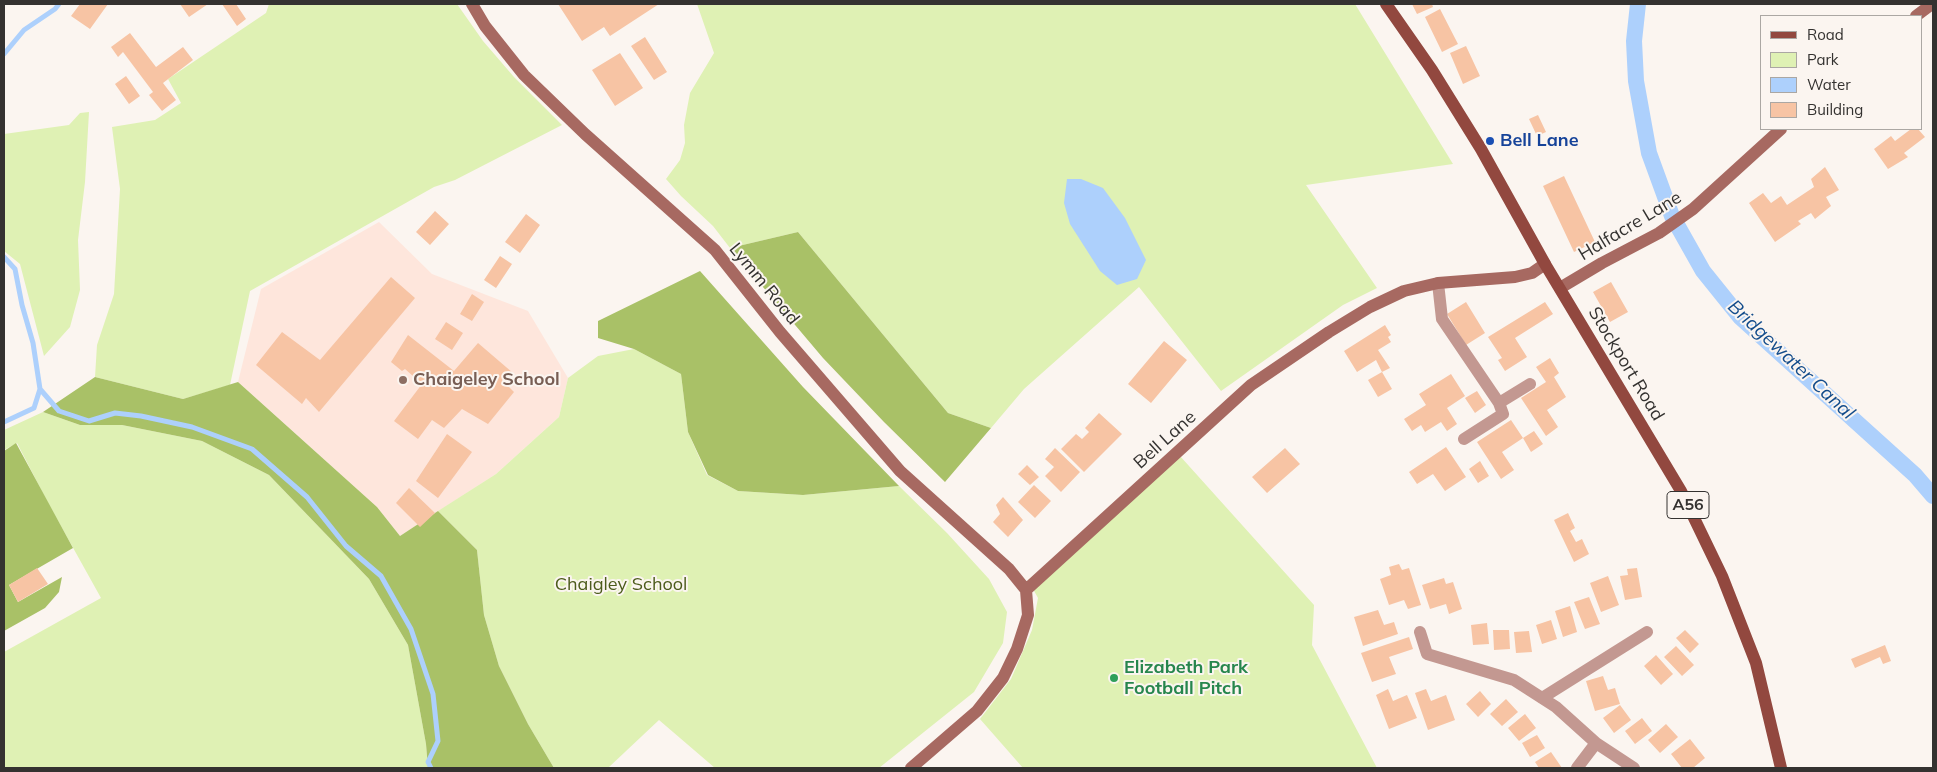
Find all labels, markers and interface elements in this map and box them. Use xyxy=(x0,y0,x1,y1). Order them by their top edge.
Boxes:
legend xyxy=(1760,15,1922,130)
text: Road xyxy=(1807,25,1844,44)
text: Park xyxy=(1807,50,1839,69)
text: Water xyxy=(1807,75,1851,94)
text: Building xyxy=(1807,100,1863,119)
place label: Bell Lane xyxy=(1500,130,1579,152)
marker: Bell Lane xyxy=(1484,135,1496,147)
street label: Halfacre Lane xyxy=(1575,187,1685,265)
street label: Lymm Road xyxy=(724,239,804,329)
water label: Bridgewater Canal xyxy=(1723,295,1859,425)
street label: Stockport Road xyxy=(1584,303,1668,425)
place label: Chaigeley School xyxy=(413,369,560,391)
marker: Chaigeley School xyxy=(397,374,409,386)
street label: Bell Lane xyxy=(1129,406,1201,474)
road number: A56 xyxy=(1667,492,1709,518)
park label: Chaigley School xyxy=(555,574,687,596)
place label: Elizabeth Park Football Pitch xyxy=(1124,657,1248,700)
marker: Elizabeth Park Football Pitch xyxy=(1108,672,1120,684)

